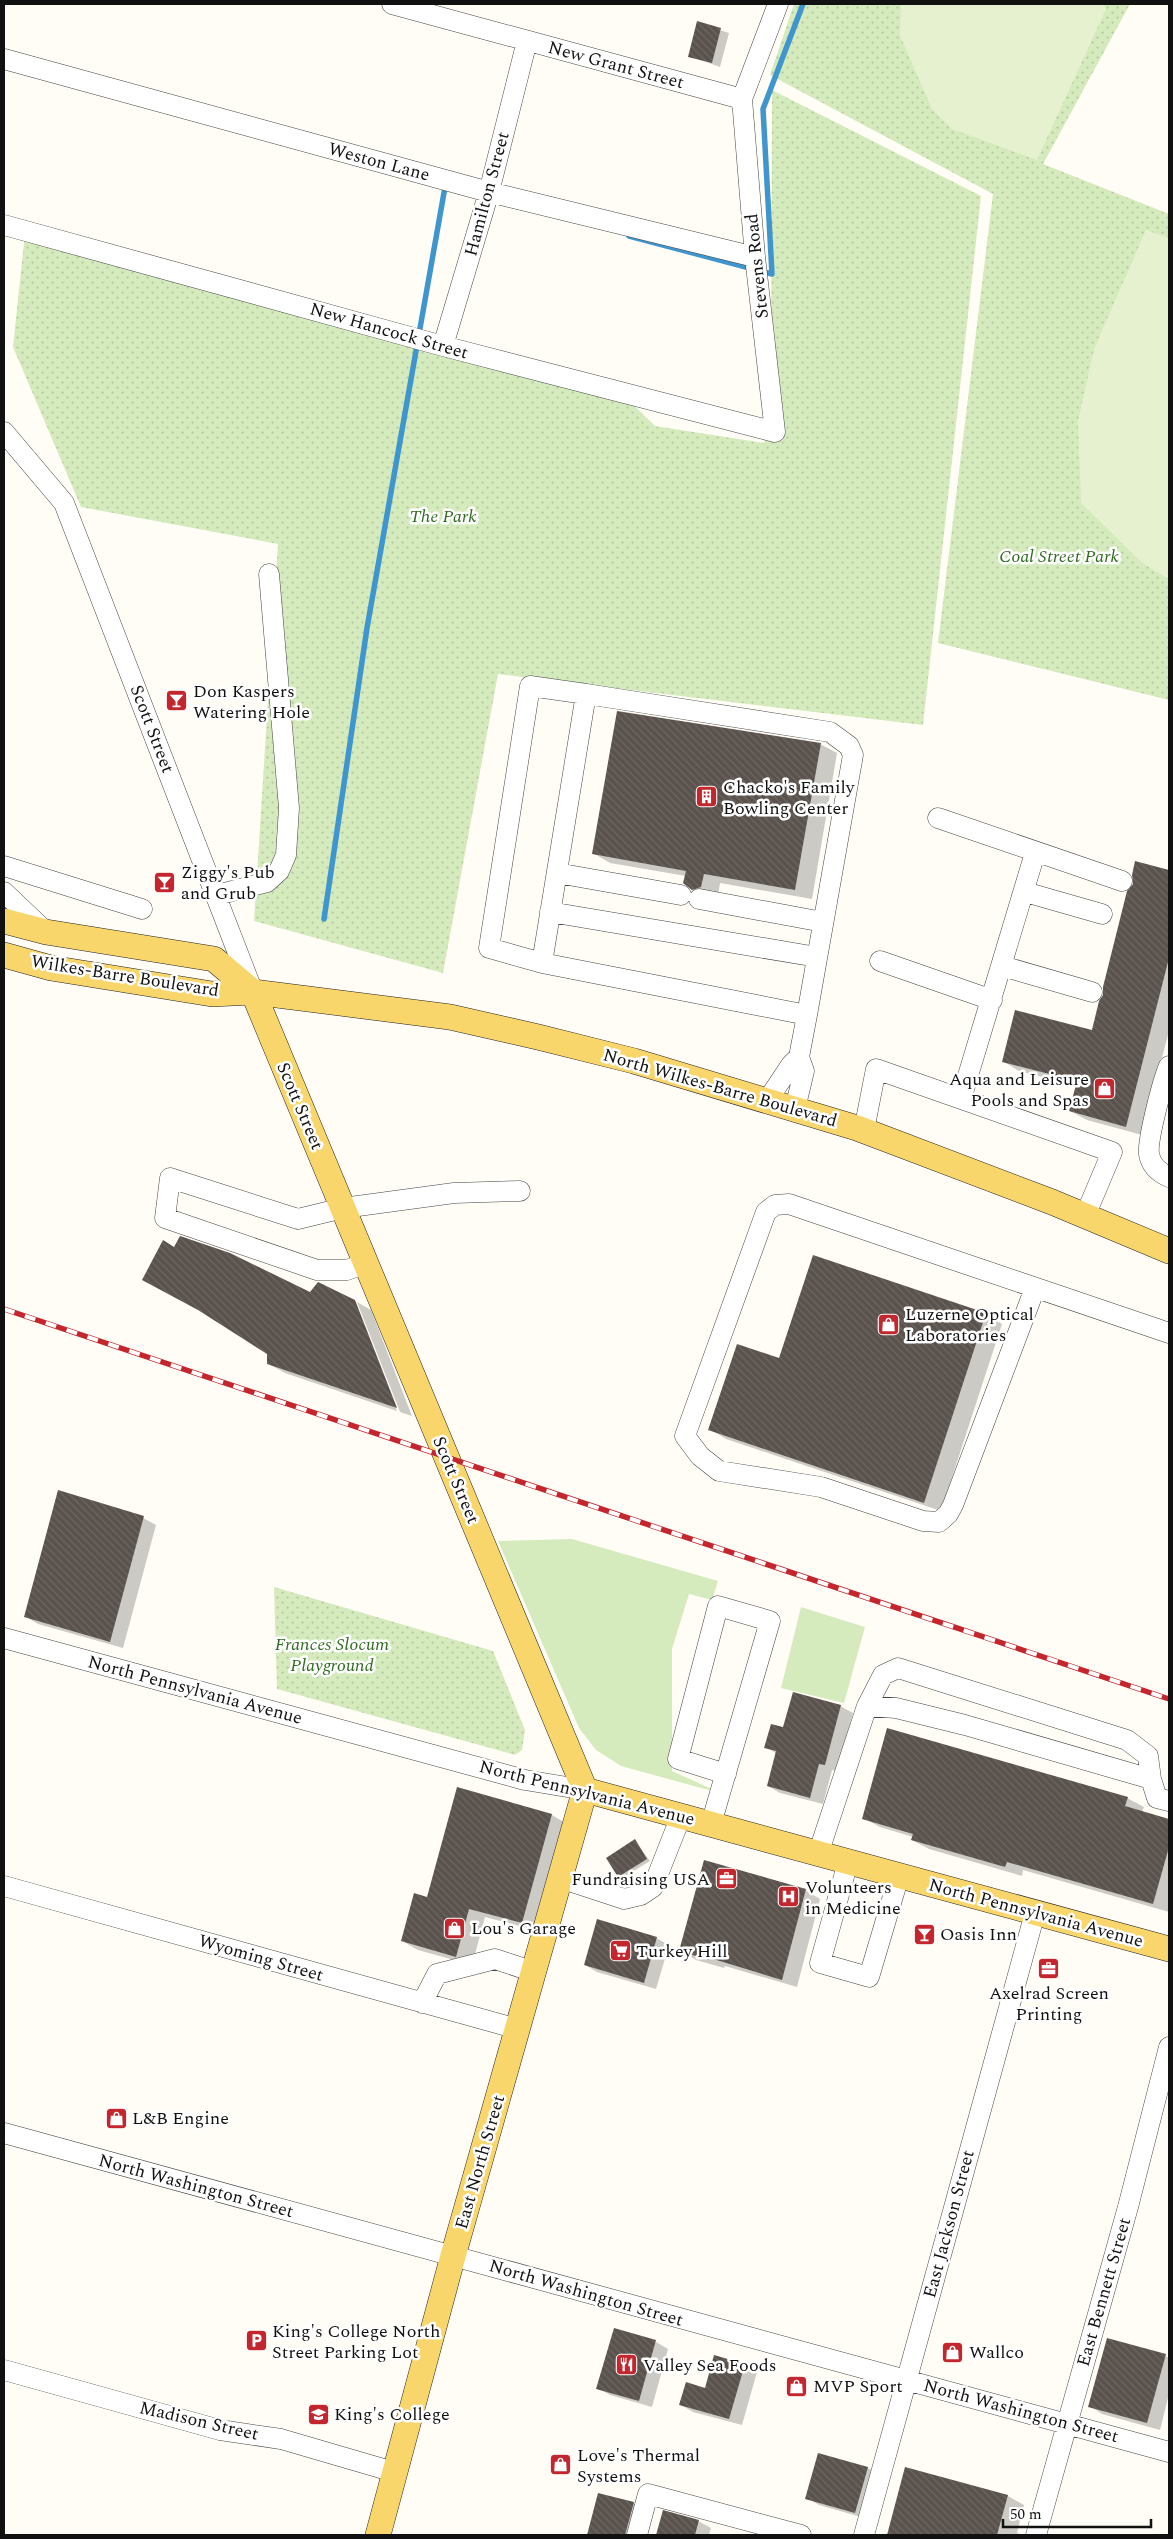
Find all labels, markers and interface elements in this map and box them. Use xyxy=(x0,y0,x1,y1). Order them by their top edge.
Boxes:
street label: New Grant Street xyxy=(545,34,687,96)
street label: Hamilton Street xyxy=(457,129,517,259)
street label: Weston Lane xyxy=(325,135,433,189)
street label: Stevens Road xyxy=(738,212,776,320)
street label: New Hancock Street xyxy=(307,295,471,367)
park label: The Park xyxy=(409,503,477,530)
park label: Coal Street Park xyxy=(999,543,1119,570)
place label: Don Kaspers Watering Hole xyxy=(193,678,310,726)
street label: Scott Street xyxy=(123,681,181,777)
bar icon: Don Kaspers Watering Hole xyxy=(165,689,189,713)
place label: Chacko's Family Bowling Center xyxy=(723,774,856,822)
building icon: Chacko's Family Bowling Center xyxy=(695,785,719,809)
place label: Ziggy's Pub and Grub xyxy=(181,859,275,907)
bar icon: Ziggy's Pub and Grub xyxy=(153,870,177,894)
street label: Wilkes-Barre Boulevard xyxy=(29,948,221,1004)
street label: North Wilkes-Barre Boulevard xyxy=(600,1042,840,1134)
street label: Scott Street xyxy=(269,1058,331,1154)
place label: Aqua and Leisure Pools and Spas xyxy=(949,1066,1089,1114)
shop icon: Aqua and Leisure Pools and Spas xyxy=(1093,1077,1117,1101)
place label: Luzerne Optical Laboratories xyxy=(905,1301,1034,1349)
shop icon: Luzerne Optical Laboratories xyxy=(877,1312,901,1336)
street label: Scott Street xyxy=(425,1432,487,1528)
park label: Frances Slocum Playground xyxy=(275,1631,389,1679)
street label: North Pennsylvania Avenue xyxy=(85,1648,305,1732)
street label: North Pennsylvania Avenue xyxy=(476,1753,698,1833)
place label: Fundraising USA xyxy=(571,1866,710,1893)
office icon: Fundraising USA xyxy=(714,1867,738,1891)
street label: North Pennsylvania Avenue xyxy=(926,1871,1146,1955)
place label: Volunteers in Medicine xyxy=(805,1874,901,1922)
hospital icon: Volunteers in Medicine xyxy=(777,1885,801,1909)
place label: Lou's Garage xyxy=(471,1915,576,1942)
shop icon: Lou's Garage xyxy=(443,1916,467,1940)
place label: Oasis Inn xyxy=(940,1921,1017,1948)
bar icon: Oasis Inn xyxy=(912,1922,936,1946)
street label: Wyoming Street xyxy=(195,1927,327,1989)
place label: Turkey Hill xyxy=(636,1938,728,1965)
supermarket icon: Turkey Hill xyxy=(608,1939,632,1963)
office icon: Axelrad Screen Printing xyxy=(1037,1956,1061,1980)
place label: Axelrad Screen Printing xyxy=(989,1980,1109,2028)
street label: East North Street xyxy=(448,2092,512,2232)
place label: L&B Engine xyxy=(132,2105,229,2132)
shop icon: L&B Engine xyxy=(104,2106,128,2130)
street label: North Washington Street xyxy=(95,2147,297,2225)
street label: East Jackson Street xyxy=(916,2147,982,2301)
street label: East Bennett Street xyxy=(1070,2214,1138,2370)
street label: North Washington Street xyxy=(486,2252,686,2334)
place label: King's College North Street Parking Lot xyxy=(272,2318,440,2366)
parking icon: King's College North Street Parking Lot xyxy=(244,2329,268,2353)
place label: Wallco xyxy=(969,2339,1024,2366)
shop icon: Wallco xyxy=(941,2340,965,2364)
place label: Valley Sea Foods xyxy=(643,2352,777,2379)
restaurant icon: Valley Sea Foods xyxy=(615,2353,639,2377)
street label: North Washington Street xyxy=(920,2372,1122,2450)
place label: MVP Sport xyxy=(813,2373,903,2400)
shop icon: MVP Sport xyxy=(785,2374,809,2398)
street label: Madison Street xyxy=(137,2394,261,2448)
place label: King's College xyxy=(334,2401,450,2428)
school or university icon: King's College xyxy=(306,2402,330,2426)
place label: Love's Thermal Systems xyxy=(577,2442,700,2490)
shop icon: Love's Thermal Systems xyxy=(549,2453,573,2477)
scale bar xyxy=(1003,2496,1150,2528)
text: 50 m xyxy=(1010,2503,1042,2526)

